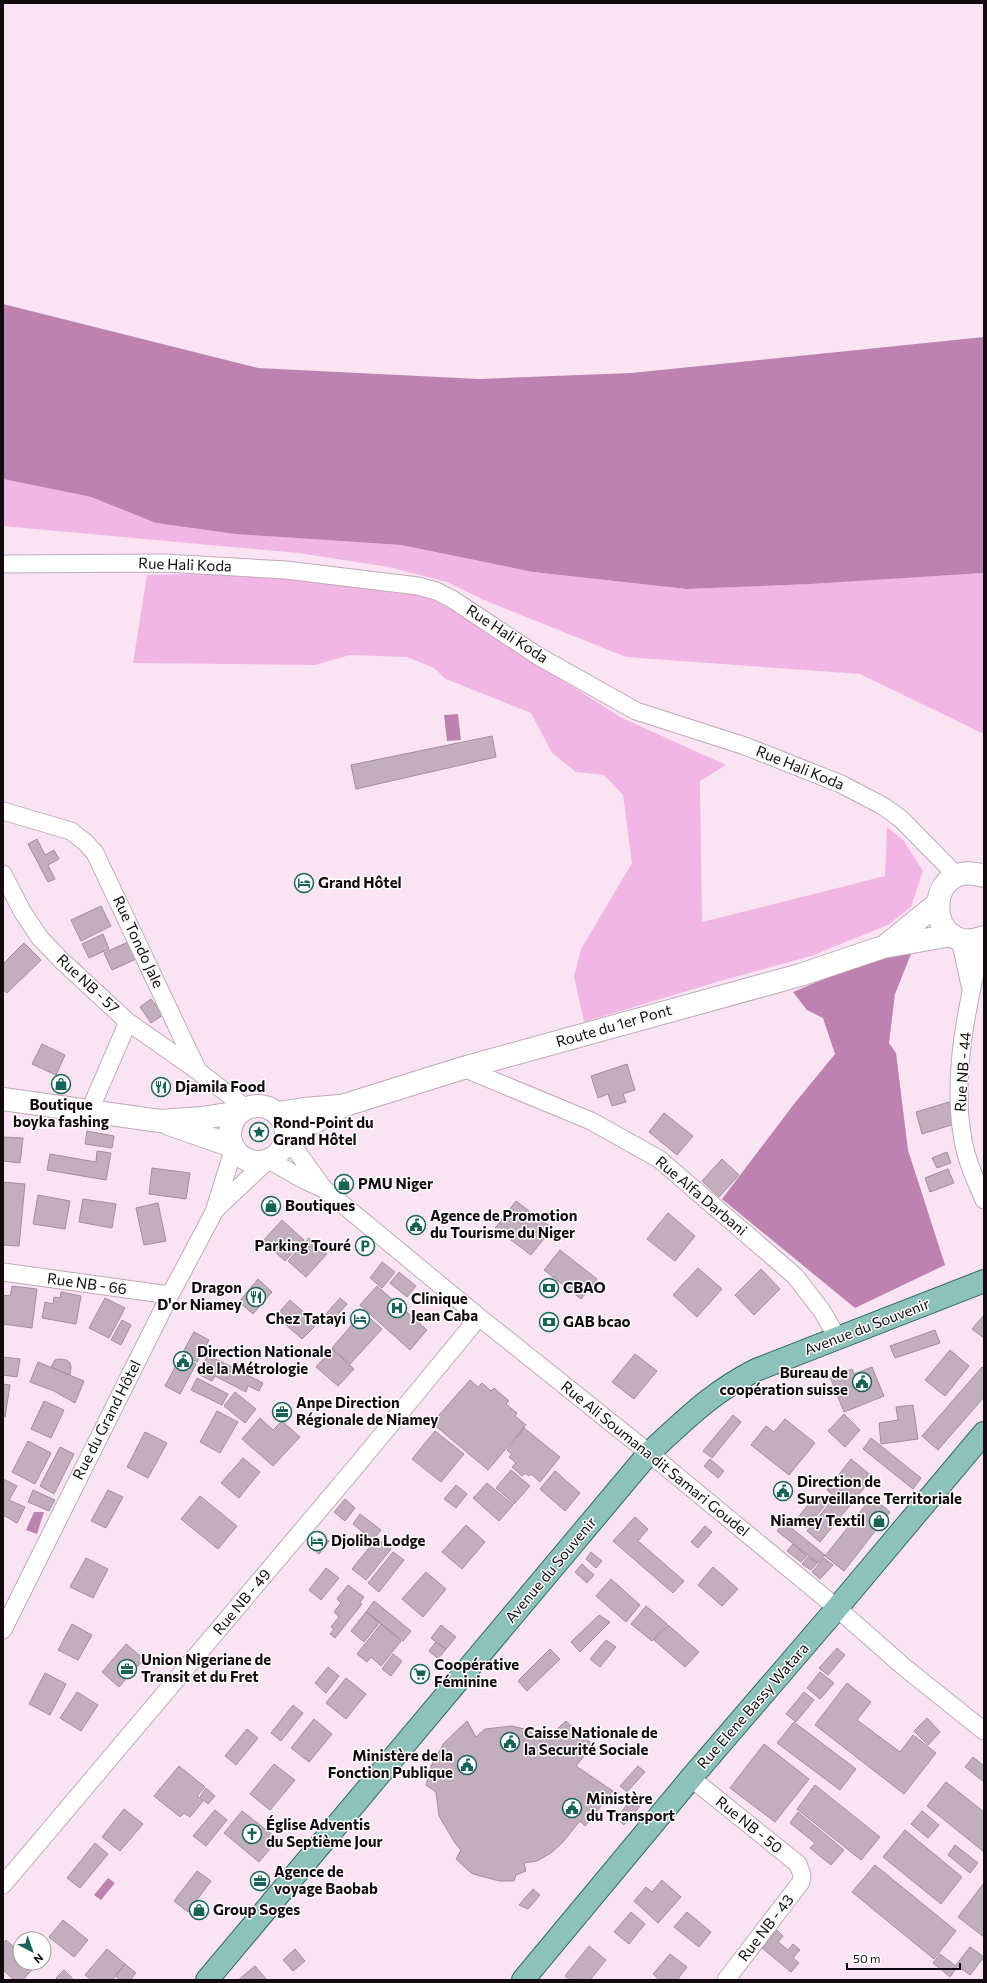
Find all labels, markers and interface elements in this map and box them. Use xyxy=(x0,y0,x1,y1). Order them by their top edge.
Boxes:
street label: Rue Hali Koda xyxy=(138,553,232,575)
street label: Rue Hali Koda xyxy=(463,600,552,666)
street label: Rue Hali Koda xyxy=(754,741,847,793)
hotel icon: Grand Hôtel xyxy=(293,872,315,894)
place label: Grand Hôtel xyxy=(318,873,402,891)
street label: Rue Tondo Jale xyxy=(110,893,168,991)
street label: Rue NB - 57 xyxy=(54,950,124,1017)
street label: Route du 1er Pont xyxy=(554,1000,674,1050)
street label: Rue NB - 44 xyxy=(950,1031,974,1113)
shop icon: Boutique boyka fashing xyxy=(50,1073,72,1095)
restaurant icon: Djamila Food xyxy=(150,1076,172,1098)
place label: Djamila Food xyxy=(175,1077,265,1095)
place label: Boutique boyka fashing xyxy=(13,1095,109,1130)
place label: Rond-Point du Grand Hôtel xyxy=(273,1113,374,1148)
place icon: Rond-Point du Grand Hôtel xyxy=(248,1121,270,1143)
street label: Rue Alfa Darbani xyxy=(652,1152,751,1239)
shop icon: PMU Niger xyxy=(333,1173,355,1195)
place label: PMU Niger xyxy=(358,1174,433,1192)
shop icon: Boutiques xyxy=(260,1195,282,1217)
place label: Boutiques xyxy=(285,1196,355,1214)
place label: Agence de Promotion du Tourisme du Niger xyxy=(430,1206,577,1241)
public building icon: Agence de Promotion du Tourisme du Niger xyxy=(405,1214,427,1236)
parking icon: Parking Touré xyxy=(354,1235,376,1257)
place label: Parking Touré xyxy=(255,1236,351,1254)
street label: Rue NB - 66 xyxy=(46,1269,128,1298)
bank icon: CBAO xyxy=(538,1277,560,1299)
place label: Dragon D'or Niamey xyxy=(157,1278,243,1313)
place label: CBAO xyxy=(563,1278,606,1296)
restaurant icon: Dragon D'or Niamey xyxy=(245,1286,267,1308)
place label: Clinique Jean Caba xyxy=(411,1289,478,1324)
street label: Avenue du Souvenir xyxy=(801,1294,932,1358)
hospital icon: Clinique Jean Caba xyxy=(386,1297,408,1319)
hotel icon: Chez Tatayi xyxy=(349,1308,371,1330)
place label: Chez Tatayi xyxy=(266,1309,346,1327)
bank icon: GAB bcao xyxy=(538,1311,560,1333)
place label: GAB bcao xyxy=(563,1312,631,1330)
place label: Direction Nationale de la Métrologie xyxy=(197,1342,332,1377)
public building icon: Direction Nationale de la Métrologie xyxy=(172,1350,194,1372)
street label: Rue du Grand Hôtel xyxy=(68,1357,144,1482)
place label: Bureau de coopération suisse xyxy=(720,1363,848,1398)
public building icon: Bureau de coopération suisse xyxy=(851,1371,873,1393)
street label: Rue Ali Soumana dit Samari Goudel xyxy=(558,1377,753,1540)
place label: Anpe Direction Régionale de Niamey xyxy=(296,1393,439,1428)
office icon: Anpe Direction Régionale de Niamey xyxy=(271,1401,293,1423)
place label: Direction de Surveillance Territoriale xyxy=(797,1472,962,1507)
public building icon: Direction de Surveillance Territoriale xyxy=(772,1480,794,1502)
shop icon: Niamey Textil xyxy=(868,1510,890,1532)
place label: Niamey Textil xyxy=(770,1511,865,1529)
street label: Avenue du Souvenir xyxy=(501,1513,600,1626)
hotel icon: Djoliba Lodge xyxy=(306,1530,328,1552)
place label: Djoliba Lodge xyxy=(331,1531,426,1549)
street label: Rue NB - 49 xyxy=(209,1565,274,1638)
street label: Rue Elene Bassy Watara xyxy=(693,1639,812,1772)
place label: Union Nigeriane de Transit et du Fret xyxy=(141,1650,271,1685)
place label: Coopérative Féminine xyxy=(434,1655,519,1690)
office icon: Union Nigeriane de Transit et du Fret xyxy=(116,1658,138,1680)
supermarket icon: Coopérative Féminine xyxy=(409,1663,431,1685)
place label: Caisse Nationale de la Securité Sociale xyxy=(524,1723,658,1758)
public building icon: Caisse Nationale de la Securité Sociale xyxy=(499,1731,521,1753)
place label: Ministère de la Fonction Publique xyxy=(328,1746,453,1781)
public building icon: Ministère de la Fonction Publique xyxy=(456,1754,478,1776)
place label: Ministère du Transport xyxy=(586,1789,675,1824)
street label: Rue NB - 50 xyxy=(713,1792,787,1857)
public building icon: Ministère du Transport xyxy=(561,1797,583,1819)
place label: Église Adventis du Septième Jour xyxy=(266,1815,383,1850)
church icon: Église Adventis du Septième Jour xyxy=(241,1823,263,1845)
place label: Agence de voyage Baobab xyxy=(274,1862,378,1897)
office icon: Agence de voyage Baobab xyxy=(249,1870,271,1892)
street label: Rue NB - 43 xyxy=(734,1890,797,1964)
shop icon: Group Soges xyxy=(188,1899,210,1921)
place label: Group Soges xyxy=(213,1900,300,1918)
north arrow xyxy=(12,1931,52,1971)
scale bar xyxy=(847,1945,960,1971)
text: N xyxy=(32,1951,46,1967)
text: 50 m xyxy=(853,1951,881,1965)

